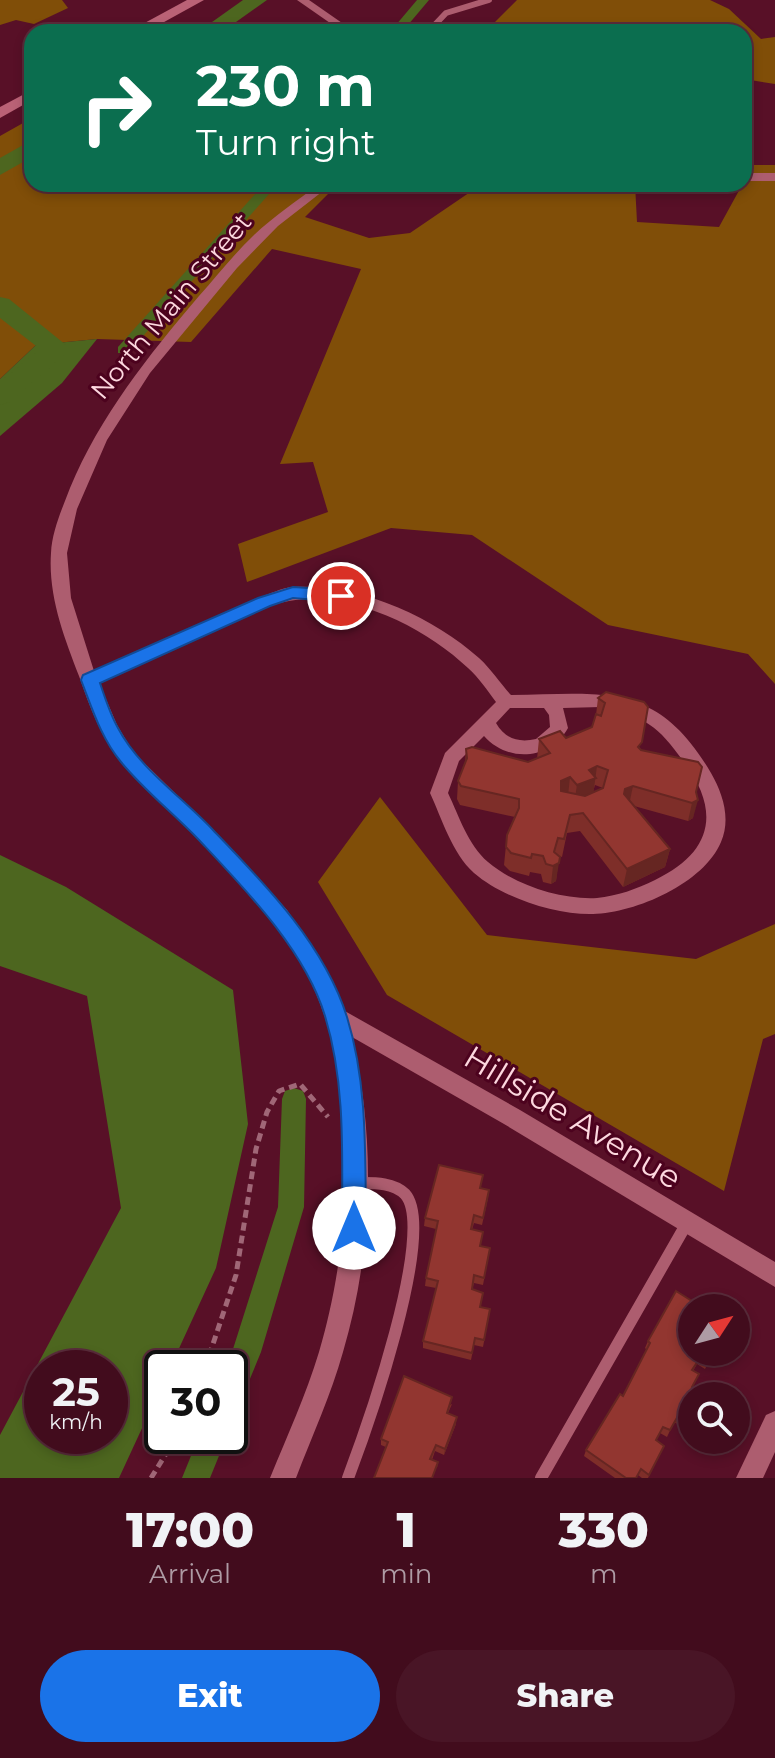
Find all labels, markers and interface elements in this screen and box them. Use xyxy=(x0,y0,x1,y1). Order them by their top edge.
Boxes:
text: 230 m xyxy=(196,52,375,120)
icon: right xyxy=(64,56,168,160)
text: Turn right xyxy=(196,120,376,164)
street label: North Main Street xyxy=(84,206,258,406)
pin xyxy=(307,562,375,630)
icon: arrive xyxy=(319,574,363,618)
street label: Hillside Avenue xyxy=(457,1037,689,1197)
position arrow xyxy=(312,1186,396,1270)
north arrow xyxy=(678,1294,750,1366)
map controls xyxy=(678,1294,750,1454)
speed limit sign: 30 xyxy=(144,1350,248,1454)
text: 25 xyxy=(52,1367,100,1416)
button: search xyxy=(678,1382,750,1454)
text: km/h xyxy=(49,1410,103,1434)
text: 17:00 xyxy=(126,1501,254,1559)
text: 1 xyxy=(397,1501,416,1559)
text: 330 xyxy=(558,1501,649,1559)
text: Arrival xyxy=(149,1558,231,1590)
text: min xyxy=(380,1558,432,1590)
text: m xyxy=(590,1558,617,1590)
button: Exit xyxy=(40,1650,380,1742)
button: Share xyxy=(396,1650,735,1742)

